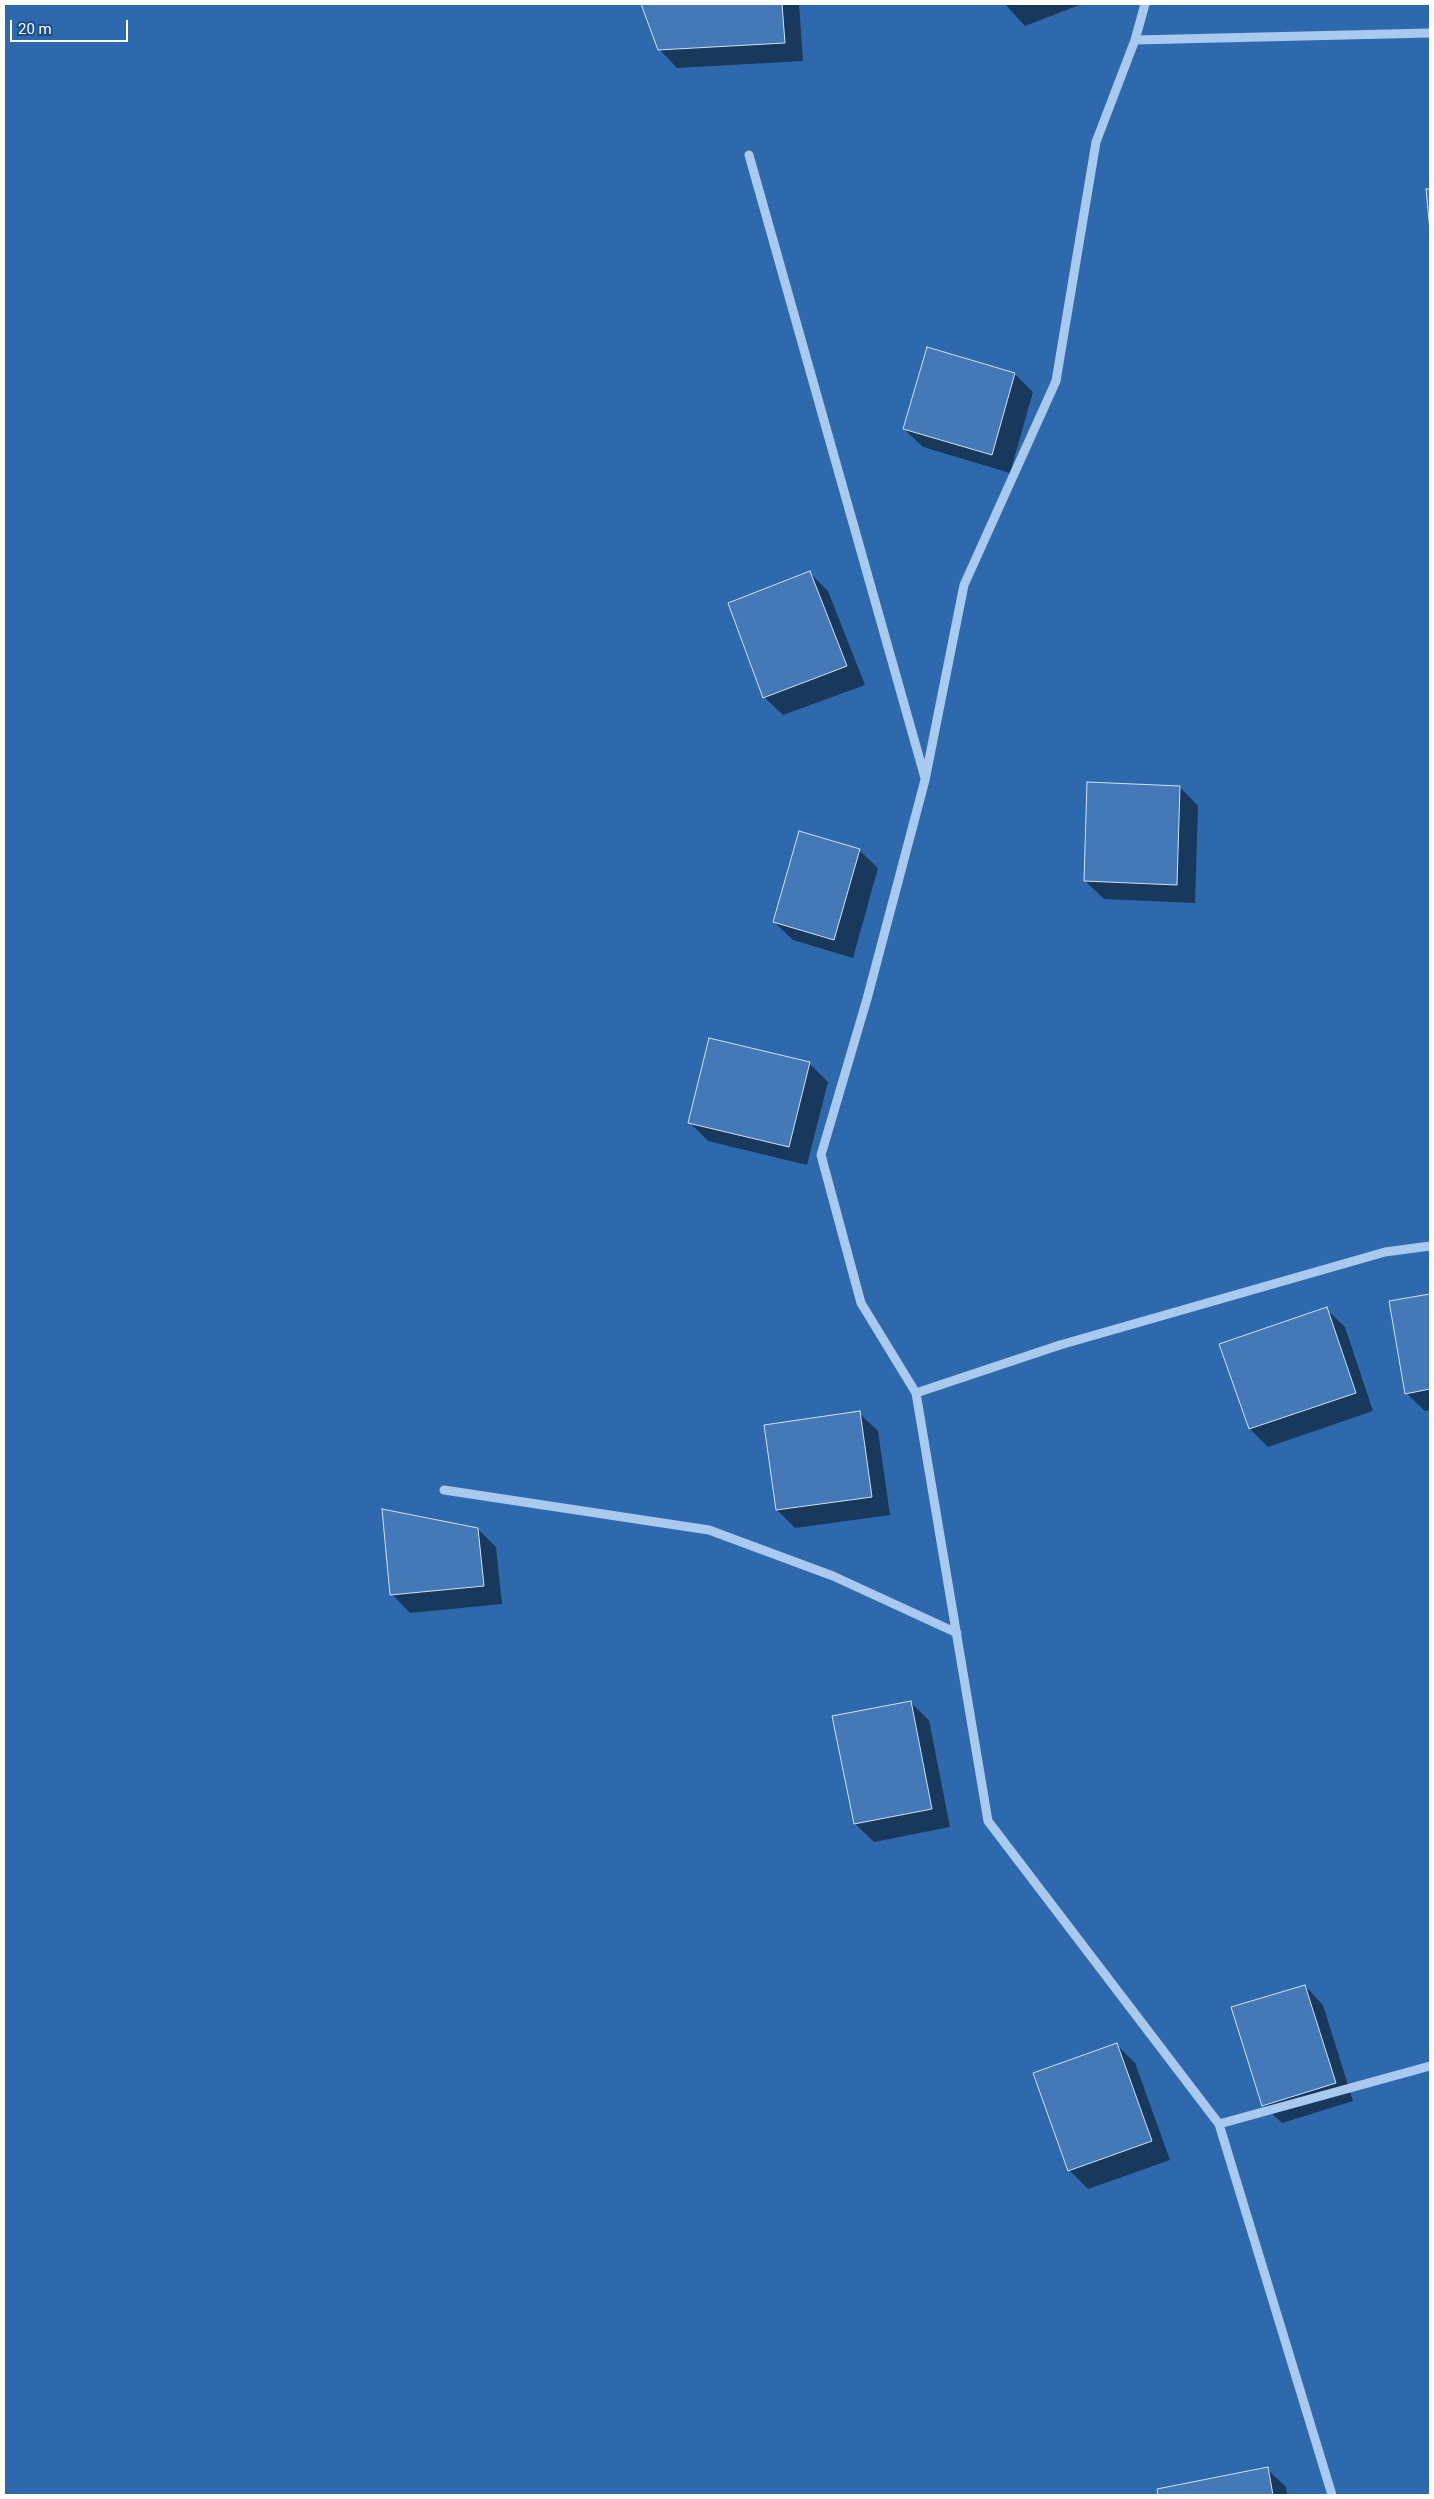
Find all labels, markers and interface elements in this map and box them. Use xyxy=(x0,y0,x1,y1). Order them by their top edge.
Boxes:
scale bar xyxy=(12,10,130,42)
text: 20 m xyxy=(18,20,52,38)

